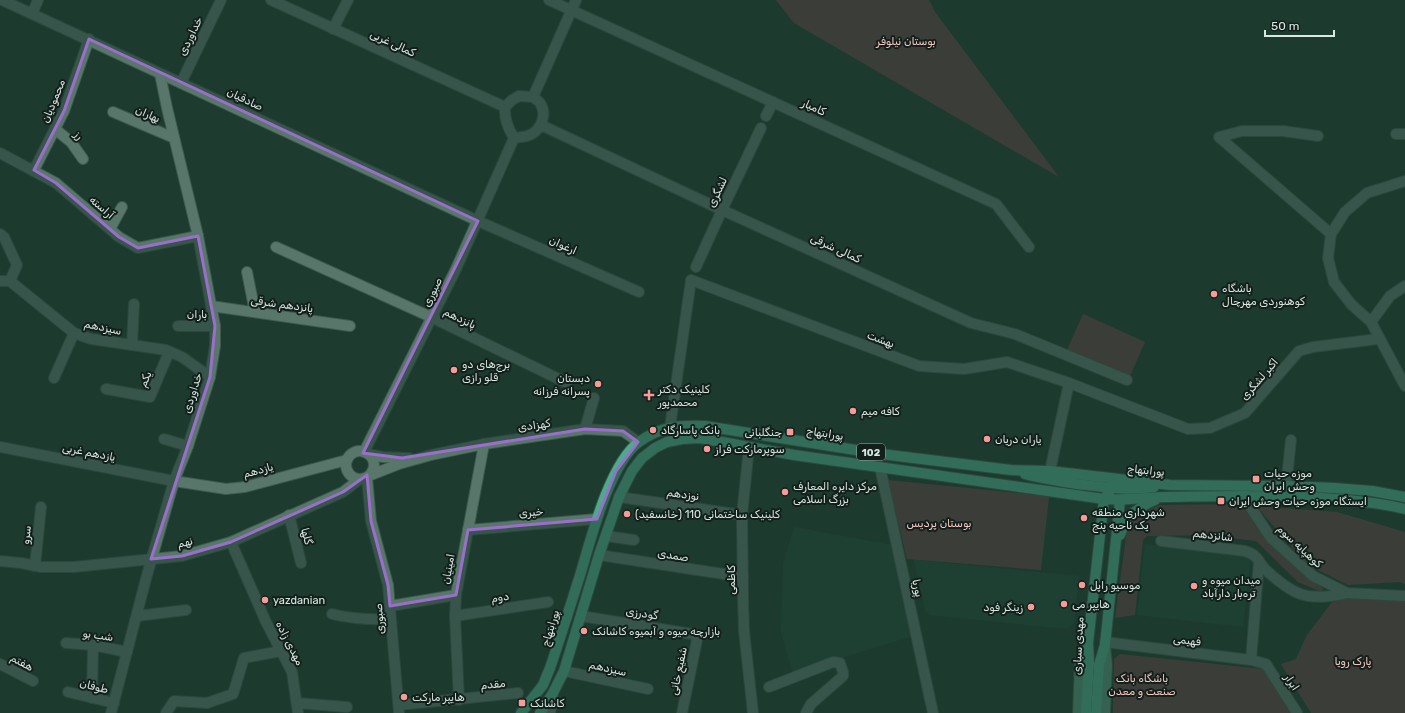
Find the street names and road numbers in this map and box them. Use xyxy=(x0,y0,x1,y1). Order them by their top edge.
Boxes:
street label: خداوردی xyxy=(176,14,206,58)
street label: کمالی غربی xyxy=(368,27,418,60)
street label: محمودیان xyxy=(39,77,69,125)
street label: صادقیان xyxy=(225,86,265,113)
street label: کامیار xyxy=(799,96,828,119)
street label: بهاران xyxy=(133,103,162,125)
street label: رز xyxy=(71,128,86,143)
street label: لشگری xyxy=(705,175,730,209)
street label: آراسته xyxy=(87,193,117,222)
street label: کمالی شرقی xyxy=(809,231,863,266)
street label: ارغوان xyxy=(547,234,579,258)
street label: صبوری xyxy=(420,275,446,309)
street label: پانزدهم شرقی xyxy=(250,294,314,316)
street label: پانزدهم xyxy=(441,305,478,333)
street label: باران xyxy=(187,308,207,321)
street label: سیزدهم xyxy=(83,317,123,339)
street label: بهشت xyxy=(865,328,896,351)
street label: اکبر لشگری xyxy=(1238,356,1281,403)
street label: یکم xyxy=(136,369,156,390)
street label: خداوردی xyxy=(180,371,206,415)
street label: کهزادی xyxy=(517,417,551,434)
street label: پورابتهاج xyxy=(805,424,844,445)
street label: یازدهم غربی xyxy=(61,441,117,465)
road number: 102 xyxy=(857,444,885,460)
street label: یازدهم xyxy=(242,460,275,482)
street label: پورابتهاج xyxy=(1127,462,1165,481)
street label: نوزدهم xyxy=(666,486,700,504)
street label: خیری xyxy=(518,505,544,520)
street label: کوهپایه سوم xyxy=(1274,522,1325,571)
street label: سرو xyxy=(19,525,35,545)
street label: گلها xyxy=(298,526,315,546)
street label: شانزدهم xyxy=(1192,527,1234,545)
street label: نهم xyxy=(176,534,194,552)
street label: صمدی xyxy=(656,547,689,564)
street label: امینیان xyxy=(439,553,458,585)
street label: کاظمی xyxy=(725,565,738,595)
street label: پوریا xyxy=(908,578,926,599)
street label: دوم xyxy=(490,590,510,606)
street label: صبوری xyxy=(372,603,388,635)
street label: گودرزی xyxy=(625,605,659,623)
street label: پورابتهاج xyxy=(539,608,564,648)
street label: مهدی سباری xyxy=(1070,617,1087,675)
street label: مهدی زاده xyxy=(273,619,306,668)
street label: شب بو xyxy=(82,627,114,645)
street label: فهیمی xyxy=(1172,632,1202,649)
street label: شفیع خانی xyxy=(667,646,692,697)
street label: هفتم xyxy=(8,651,35,675)
street label: سیزدهم xyxy=(588,658,628,680)
street label: ابرار xyxy=(1281,671,1302,693)
street label: طوفان xyxy=(78,677,110,697)
street label: مقدم xyxy=(480,677,506,693)

